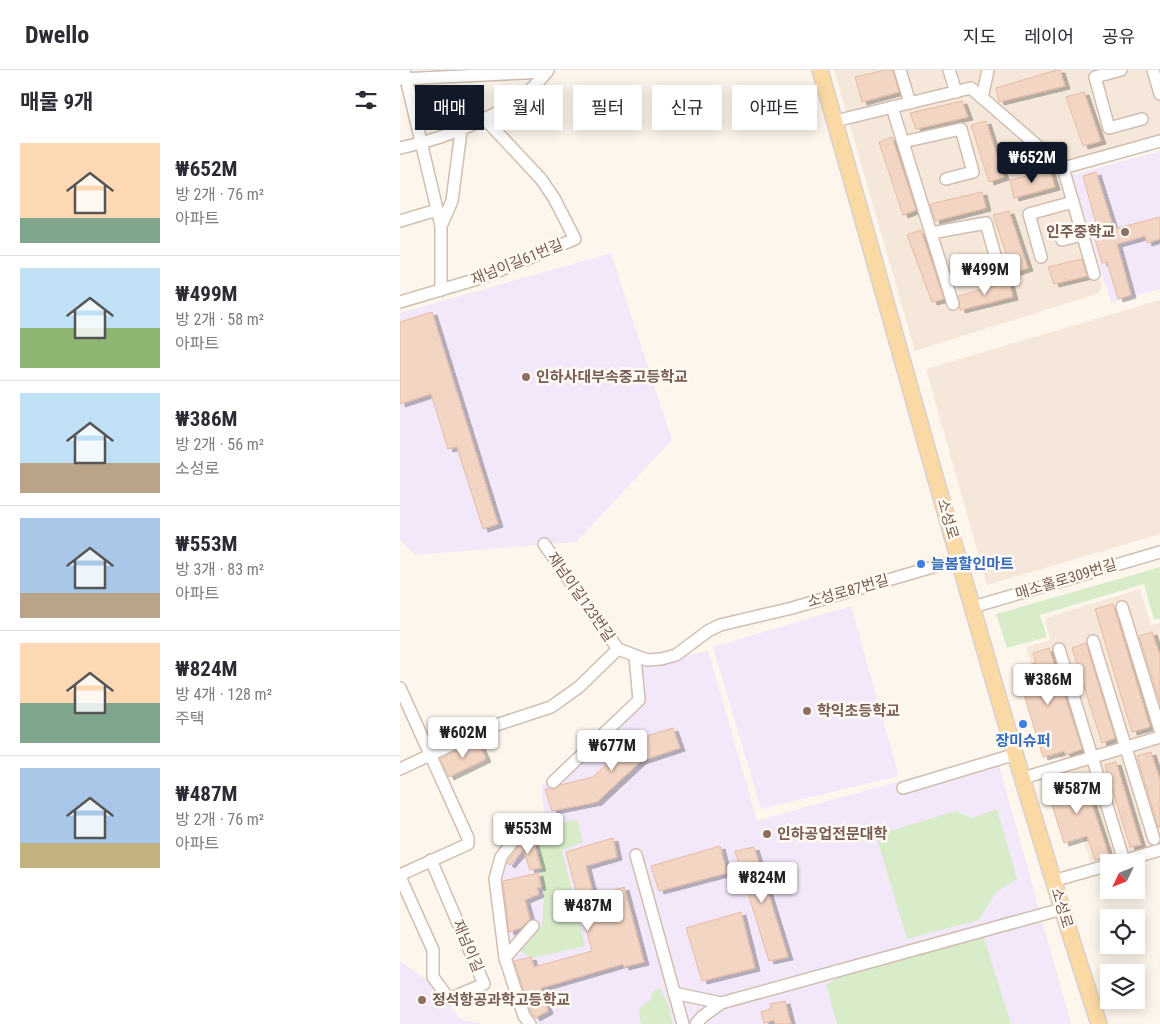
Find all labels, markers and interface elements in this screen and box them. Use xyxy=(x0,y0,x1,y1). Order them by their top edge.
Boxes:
text: Dwello xyxy=(25,21,89,49)
text: 지도 xyxy=(963,26,996,47)
text: 레이어 xyxy=(1024,26,1074,47)
text: 공유 xyxy=(1102,26,1135,47)
chip: 매매 xyxy=(415,85,484,130)
chip: 월세 xyxy=(494,85,563,130)
chip: 필터 xyxy=(573,85,642,130)
chip: 신규 xyxy=(652,85,722,130)
chip: 아파트 xyxy=(732,85,817,130)
icon: filters xyxy=(352,86,380,114)
text: 매물 9개 xyxy=(20,90,93,114)
pin: ₩652M xyxy=(997,142,1067,184)
text: ₩652M xyxy=(1008,148,1056,167)
text: ₩652M xyxy=(175,157,238,181)
icon: home xyxy=(60,163,120,223)
text: 방 2개 · 76 m² xyxy=(175,185,264,204)
text: 아파트 xyxy=(175,209,219,228)
place label: 인주중학교 xyxy=(1046,223,1115,241)
marker: 인주중학교 xyxy=(1119,226,1131,238)
street label: 재넘이길61번길 xyxy=(468,235,566,289)
pin: ₩499M xyxy=(950,254,1020,296)
text: ₩499M xyxy=(961,260,1009,279)
text: ₩499M xyxy=(175,282,238,306)
icon: home xyxy=(60,288,120,348)
text: 방 2개 · 58 m² xyxy=(175,310,264,329)
text: 아파트 xyxy=(175,334,219,353)
place label: 인하사대부속중고등학교 xyxy=(536,368,688,386)
marker: 인하사대부속중고등학교 xyxy=(520,371,532,383)
text: ₩386M xyxy=(175,407,238,431)
icon: home xyxy=(60,413,120,473)
text: 방 2개 · 56 m² xyxy=(175,435,264,454)
text: 소성로 xyxy=(175,459,219,478)
street label: 소성로 xyxy=(934,497,962,541)
text: ₩553M xyxy=(175,532,238,556)
icon: home xyxy=(60,538,120,598)
street label: 재넘이길123번길 xyxy=(544,549,618,645)
place label: 늘봄할인마트 xyxy=(931,555,1014,573)
street label: 매소홀로309번길 xyxy=(1013,555,1119,603)
marker: 늘봄할인마트 xyxy=(915,558,927,570)
text: 방 3개 · 83 m² xyxy=(175,560,264,579)
street label: 소성로87번길 xyxy=(805,571,891,611)
text: 아파트 xyxy=(175,584,219,603)
text: ₩824M xyxy=(175,657,238,681)
icon: home xyxy=(60,663,120,723)
pin: ₩386M xyxy=(1013,664,1083,706)
text: ₩386M xyxy=(1024,670,1072,689)
text: 방 4개 · 128 m² xyxy=(175,685,272,704)
place label: 학익초등학교 xyxy=(817,702,900,720)
marker: 학익초등학교 xyxy=(801,705,813,717)
text: 주택 xyxy=(175,709,204,728)
pin: ₩602M xyxy=(428,716,498,759)
marker: 장미슈퍼 xyxy=(1017,718,1029,730)
text: ₩602M xyxy=(439,723,487,742)
pin: ₩677M xyxy=(577,730,647,772)
place label: 장미슈퍼 xyxy=(995,732,1051,750)
text: ₩677M xyxy=(588,736,636,755)
pin: ₩587M xyxy=(1042,772,1112,815)
text: ₩587M xyxy=(1053,779,1101,798)
text: ₩487M xyxy=(175,782,238,806)
icon: home xyxy=(60,788,120,848)
text: 방 2개 · 76 m² xyxy=(175,810,264,829)
pin: ₩553M xyxy=(493,812,563,855)
text: ₩553M xyxy=(504,819,552,838)
place label: 인하공업전문대학 xyxy=(777,825,888,843)
marker: 인하공업전문대학 xyxy=(761,828,773,840)
text: 아파트 xyxy=(175,834,219,853)
north arrow xyxy=(1100,854,1145,899)
map controls xyxy=(1100,854,1145,1009)
pin: ₩824M xyxy=(727,862,797,904)
text: ₩824M xyxy=(738,868,786,887)
street label: 소성로 xyxy=(1047,886,1077,930)
pin: ₩487M xyxy=(553,890,623,932)
text: ₩487M xyxy=(564,896,612,915)
button: locate xyxy=(1100,909,1145,954)
street label: 재넘이길 xyxy=(449,917,487,975)
button: layers xyxy=(1100,964,1145,1009)
place label: 정석항공과학고등학교 xyxy=(432,991,570,1009)
marker: 정석항공과학고등학교 xyxy=(416,994,428,1006)

